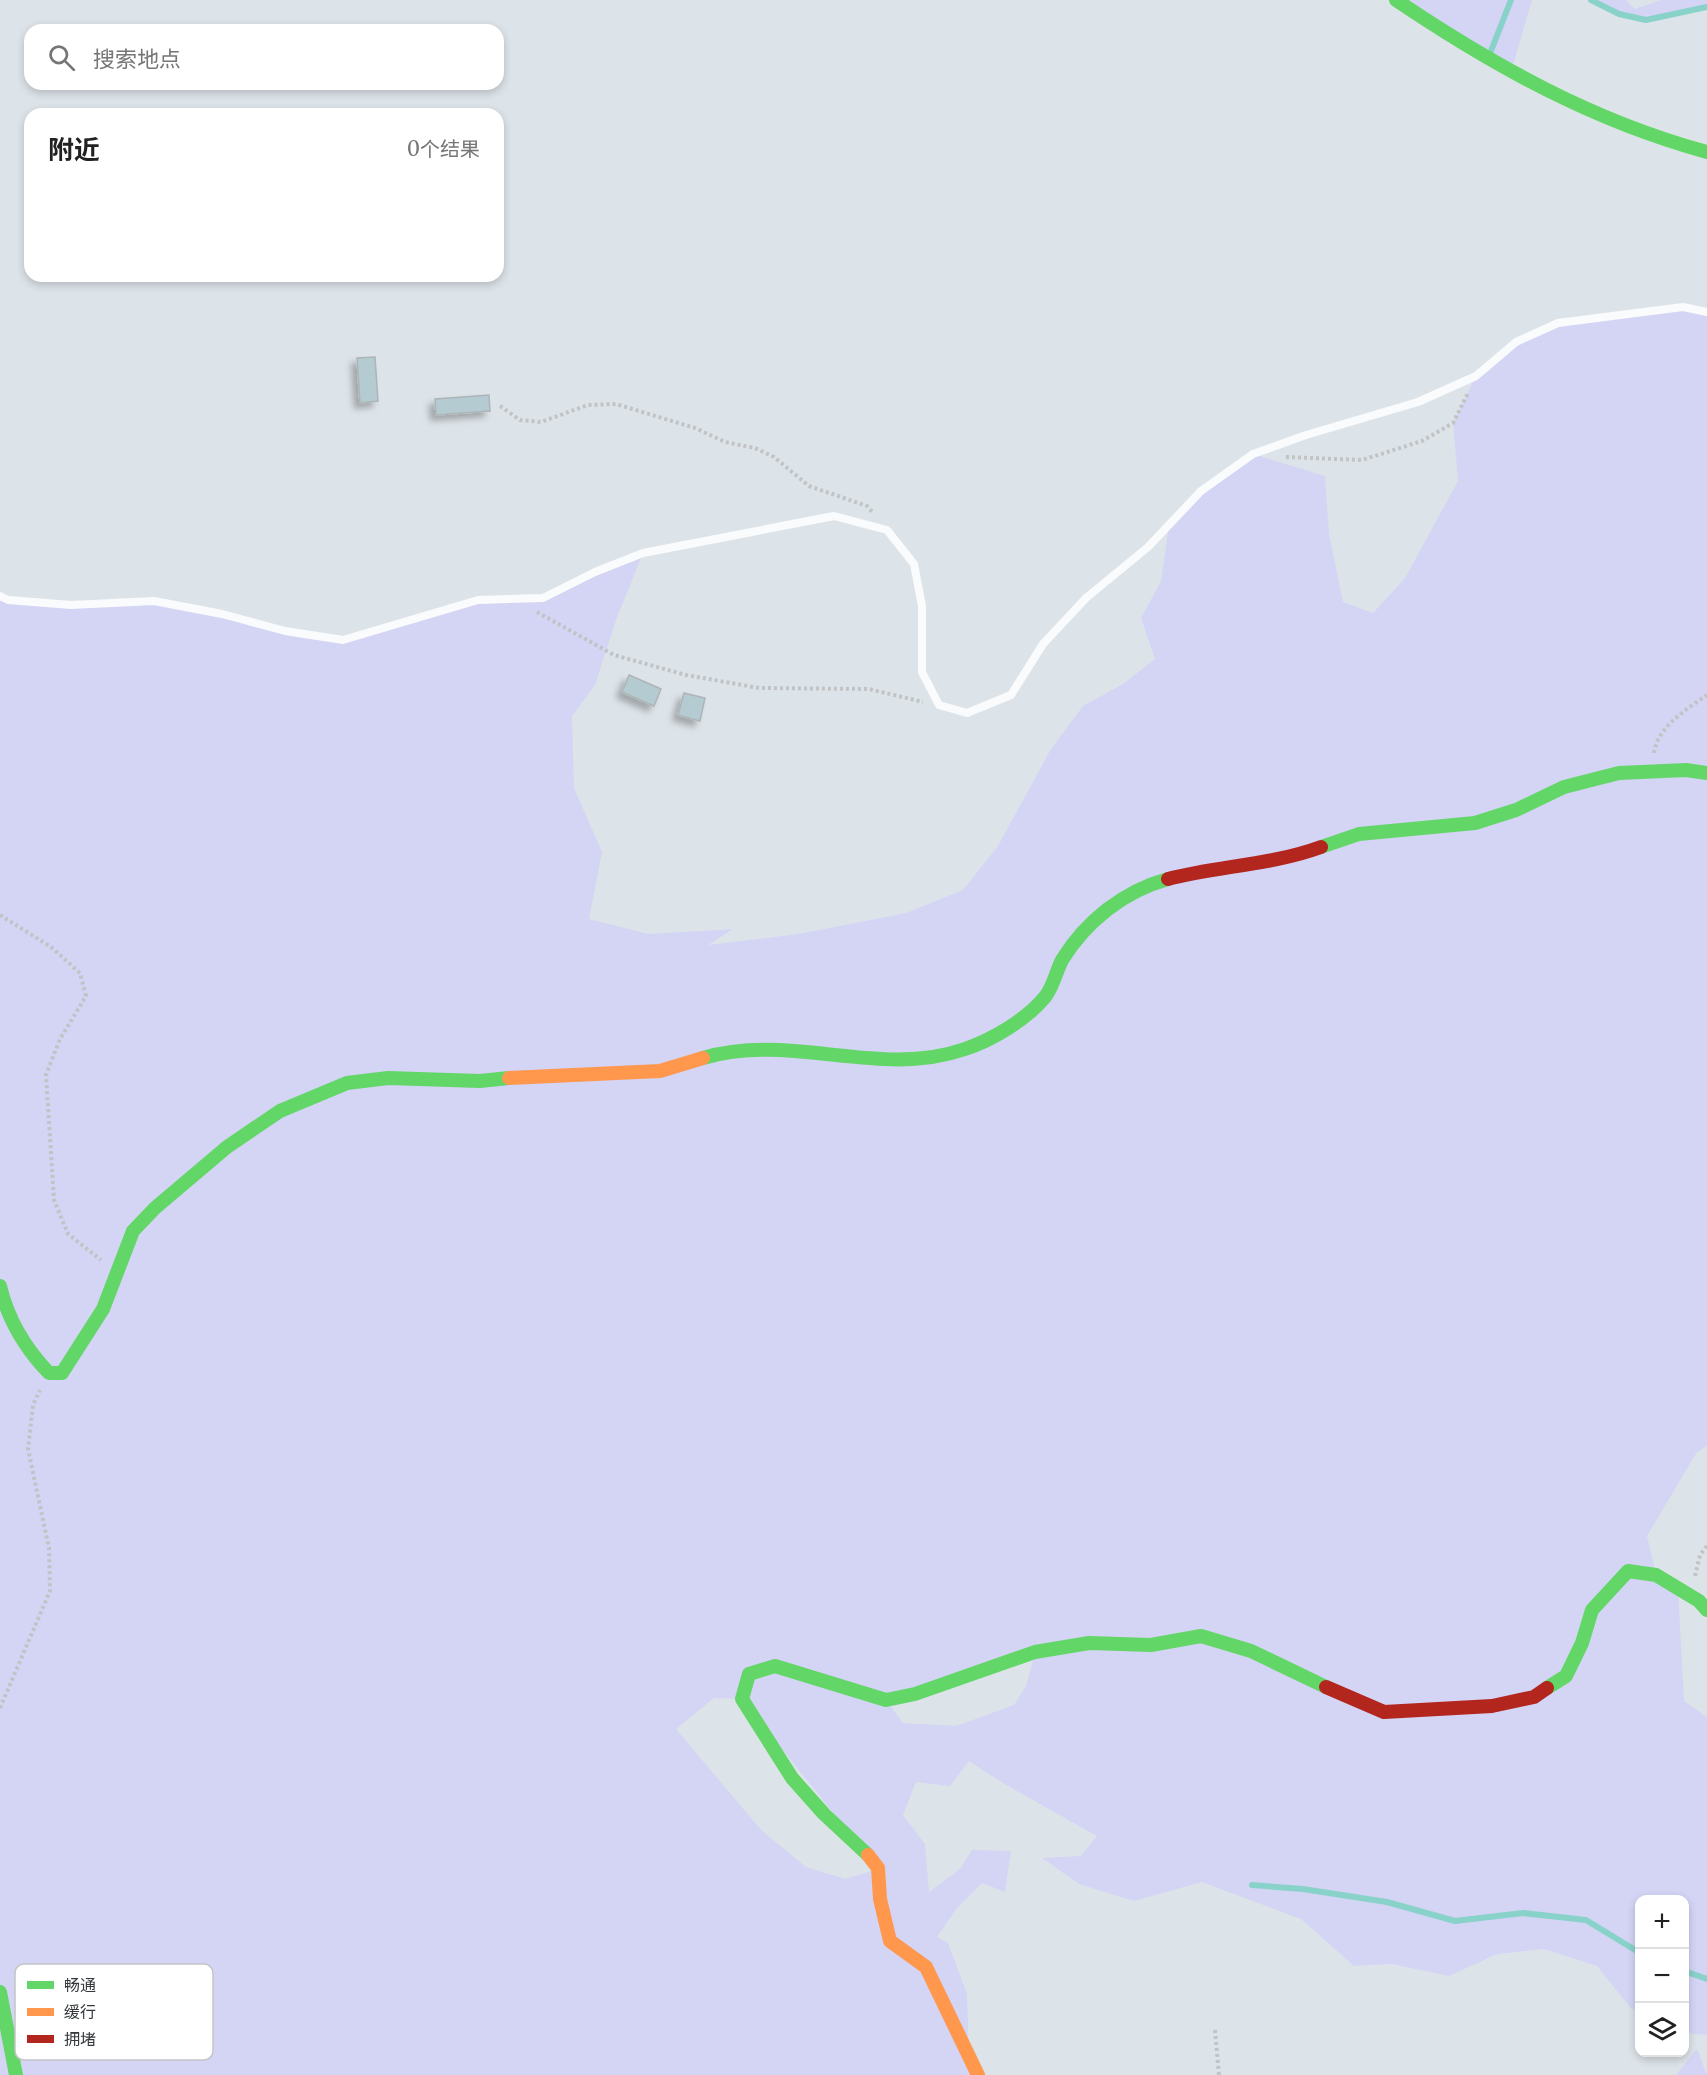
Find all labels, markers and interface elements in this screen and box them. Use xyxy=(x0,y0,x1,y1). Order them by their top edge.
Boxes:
search box xyxy=(24,24,504,90)
icon: search xyxy=(45,41,78,74)
text: 搜索地点 xyxy=(93,45,181,73)
text: 附近 xyxy=(48,133,100,166)
text: 0个结果 xyxy=(407,136,480,161)
map controls xyxy=(1635,1895,1689,2057)
button: + xyxy=(1635,1895,1689,1949)
button: − xyxy=(1635,1949,1689,2003)
legend xyxy=(15,1964,213,2060)
text: 畅通 xyxy=(64,1975,96,1995)
text: 缓行 xyxy=(64,2002,96,2022)
button: layers xyxy=(1635,2003,1689,2057)
text: 拥堵 xyxy=(64,2029,96,2049)

